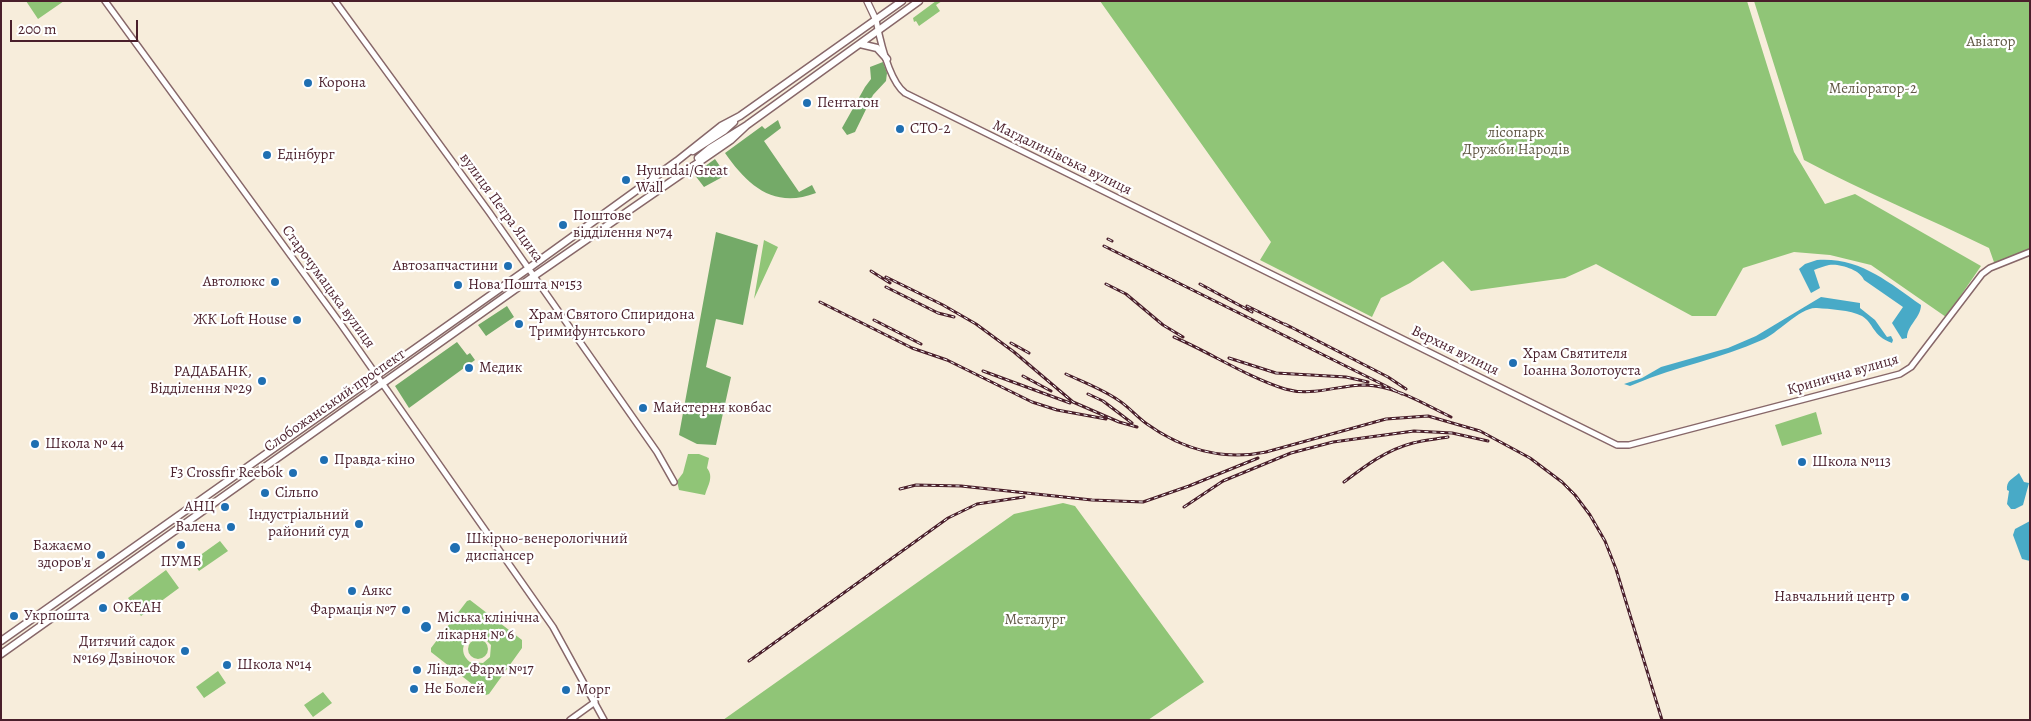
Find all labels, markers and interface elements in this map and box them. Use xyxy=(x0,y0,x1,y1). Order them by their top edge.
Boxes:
scale bar xyxy=(12,10,140,42)
text: 200 m xyxy=(18,19,57,39)
park label: Авіатор xyxy=(1967,33,2015,51)
place label: Корона xyxy=(318,74,366,92)
marker: Корона xyxy=(302,77,314,89)
park label: Меліоратор-2 xyxy=(1829,80,1917,98)
place label: Пентагон xyxy=(817,94,879,112)
marker: Пентагон xyxy=(801,97,813,109)
street label: Магдалинівська вулиця xyxy=(990,116,1134,200)
place label: СТО-2 xyxy=(910,120,951,138)
marker: СТО-2 xyxy=(894,123,906,135)
park label: лісопарк Дружби Народів xyxy=(1462,124,1570,159)
place label: Едінбург xyxy=(277,146,335,164)
marker: Едінбург xyxy=(261,149,273,161)
street label: вулиця Петра Яцика xyxy=(455,150,547,266)
place label: Hyundai/Great Wall xyxy=(636,162,728,197)
marker: Hyundai/Great Wall xyxy=(620,174,632,186)
place label: Поштове відділення №74 xyxy=(573,207,673,242)
marker: Поштове відділення №74 xyxy=(557,219,569,231)
street label: Старочумацька вулиця xyxy=(277,222,379,352)
place label: Автозапчастини xyxy=(393,257,498,275)
marker: Автозапчастини xyxy=(502,260,514,272)
place label: Автолюкс xyxy=(203,273,265,291)
marker: Автолюкс xyxy=(269,276,281,288)
place label: Нова Пошта №153 xyxy=(468,276,582,294)
marker: Нова Пошта №153 xyxy=(452,279,464,291)
place label: Храм Святого Спиридона Тримифунтського xyxy=(529,306,695,341)
place label: ЖК Loft House xyxy=(194,311,287,329)
marker: ЖК Loft House xyxy=(291,314,303,326)
marker: Храм Святого Спиридона Тримифунтського xyxy=(513,318,525,330)
street label: Верхня вулиця xyxy=(1408,322,1502,380)
street label: Слобожанський проспект xyxy=(261,345,409,457)
place label: Храм Святителя Іоанна Золотоуста xyxy=(1523,345,1641,380)
street label: Кринична вулиця xyxy=(1785,350,1901,400)
marker: Храм Святителя Іоанна Золотоуста xyxy=(1507,357,1519,369)
place label: Медик xyxy=(479,359,522,377)
marker: Медик xyxy=(463,362,475,374)
place label: РАДАБАНК, Відділення №29 xyxy=(150,363,252,398)
marker: РАДАБАНК, Відділення №29 xyxy=(256,375,268,387)
place label: Майстерня ковбас xyxy=(653,399,772,417)
marker: Майстерня ковбас xyxy=(637,402,649,414)
place label: Школа № 44 xyxy=(45,435,124,453)
marker: Школа № 44 xyxy=(29,438,41,450)
place label: Правда-кіно xyxy=(334,451,415,469)
place label: Школа №113 xyxy=(1812,453,1891,471)
marker: Правда-кіно xyxy=(318,454,330,466)
marker: Школа №113 xyxy=(1796,456,1808,468)
place label: F3 Crossfir Reebok xyxy=(170,464,283,482)
marker: F3 Crossfir Reebok xyxy=(287,467,299,479)
place label: Сільпо xyxy=(275,484,318,502)
marker: Сільпо xyxy=(259,487,271,499)
place label: АНЦ xyxy=(184,498,215,516)
marker: АНЦ xyxy=(219,501,231,513)
place label: Індустріальний районий суд xyxy=(249,506,349,541)
place label: Валена xyxy=(175,518,221,536)
marker: Індустріальний районий суд xyxy=(353,518,365,530)
marker: Валена xyxy=(225,521,237,533)
place label: Шкірно-венерологічний диспансер xyxy=(466,530,628,565)
place label: Бажаємо здоров'я xyxy=(33,537,91,572)
marker: ПУМБ xyxy=(175,539,187,551)
marker: Шкірно-венерологічний диспансер xyxy=(448,541,462,555)
marker: Бажаємо здоров'я xyxy=(95,549,107,561)
place label: ПУМБ xyxy=(161,553,201,571)
place label: Аякс xyxy=(362,582,392,600)
marker: Аякс xyxy=(346,585,358,597)
place label: Навчальний центр xyxy=(1774,588,1895,606)
marker: Навчальний центр xyxy=(1899,591,1911,603)
place label: ОКЕАН xyxy=(113,599,162,617)
place label: Фармація №7 xyxy=(310,601,396,619)
marker: ОКЕАН xyxy=(97,602,109,614)
marker: Фармація №7 xyxy=(400,604,412,616)
place label: Укрпошта xyxy=(24,607,90,625)
place label: Міська клінічна лікарня № 6 xyxy=(437,609,539,644)
marker: Укрпошта xyxy=(8,610,20,622)
park label: Металург xyxy=(1004,611,1066,629)
marker: Міська клінічна лікарня № 6 xyxy=(419,620,433,634)
place label: Дитячий садок №169 Дзвіночок xyxy=(73,633,175,668)
marker: Дитячий садок №169 Дзвіночок xyxy=(179,645,191,657)
place label: Школа №14 xyxy=(237,656,311,674)
marker: Школа №14 xyxy=(221,659,233,671)
place label: Лінда-Фарм №17 xyxy=(427,661,534,679)
marker: Лінда-Фарм №17 xyxy=(411,664,423,676)
place label: Не Болей xyxy=(424,680,484,698)
place label: Морг xyxy=(576,681,610,699)
marker: Не Болей xyxy=(408,683,420,695)
marker: Морг xyxy=(560,684,572,696)

